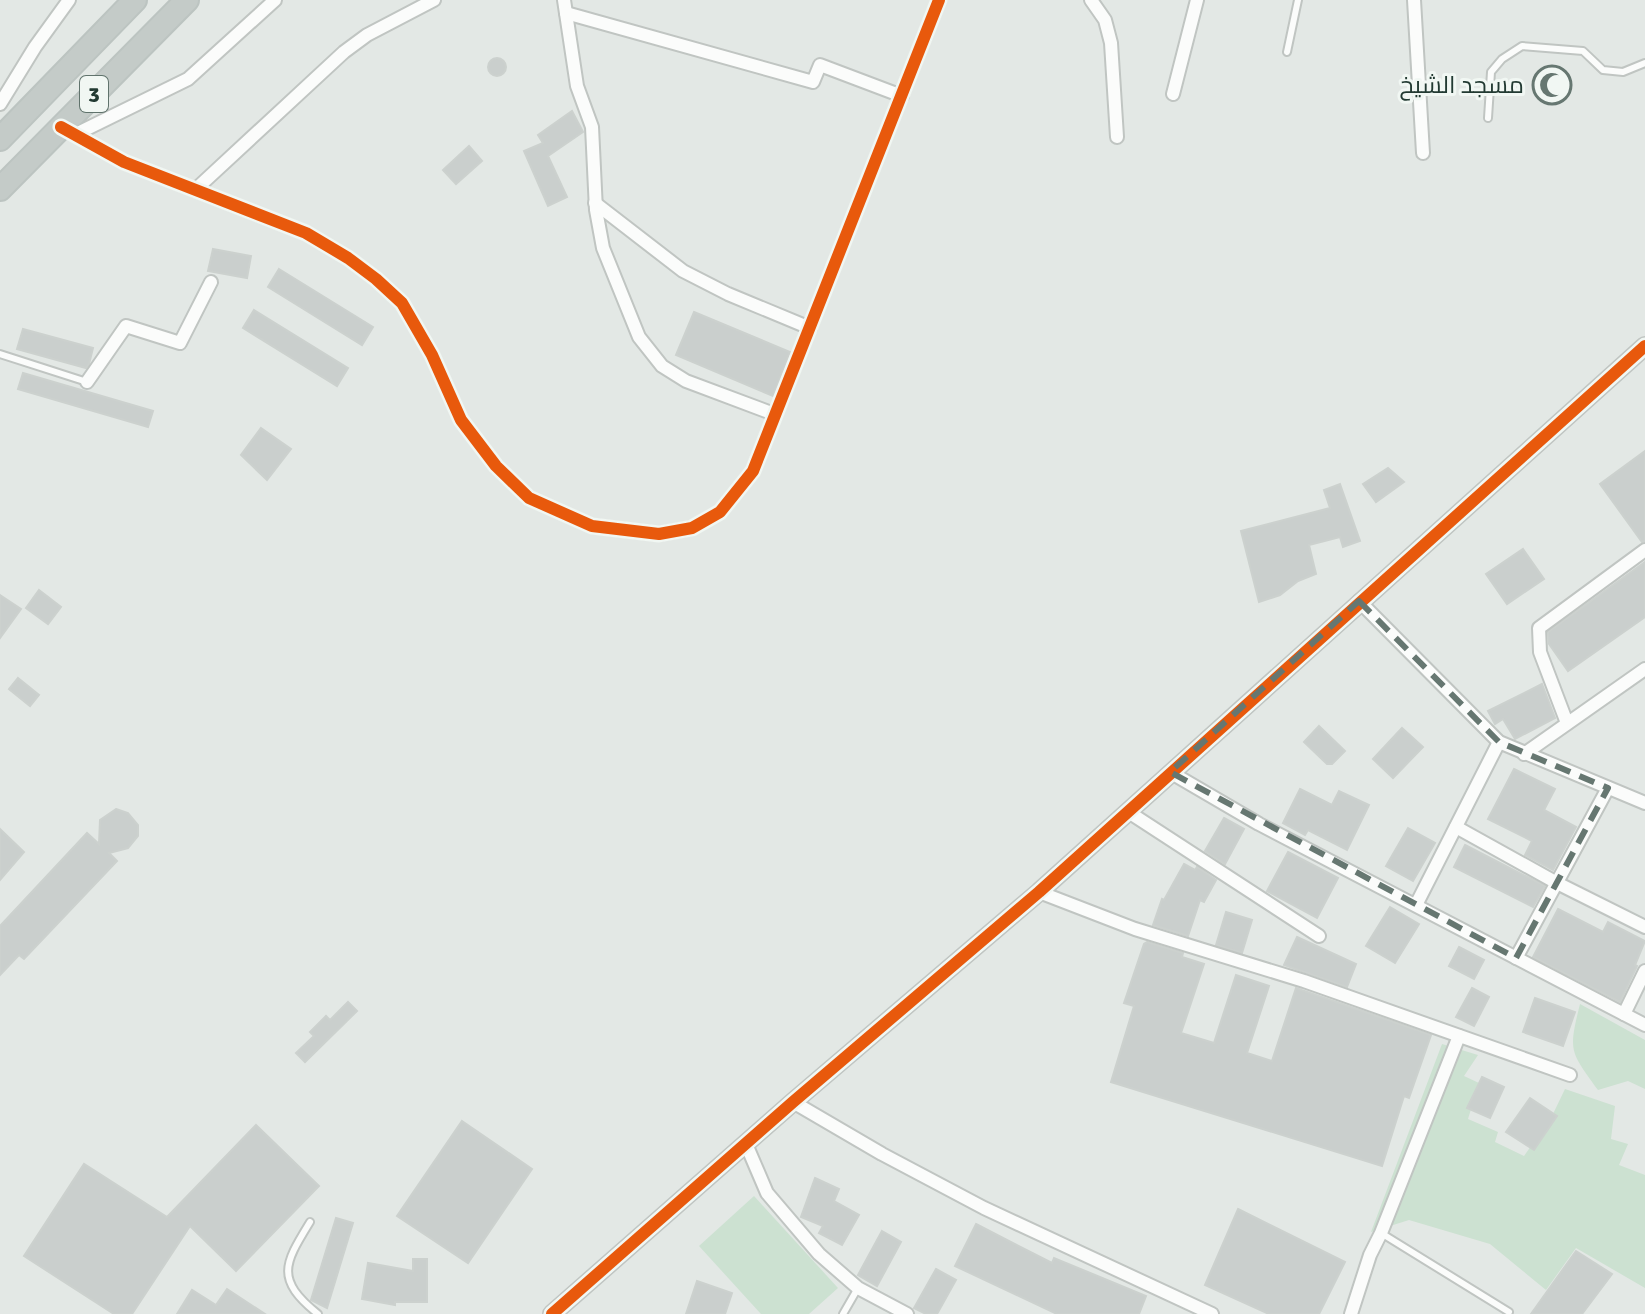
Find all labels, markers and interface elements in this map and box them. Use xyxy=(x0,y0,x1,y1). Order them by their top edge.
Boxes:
mosque icon: مسجد الشيخ xyxy=(1531,64,1573,106)
place label: مسجد الشيخ xyxy=(1400,70,1524,101)
road number: 3 xyxy=(80,76,108,112)

